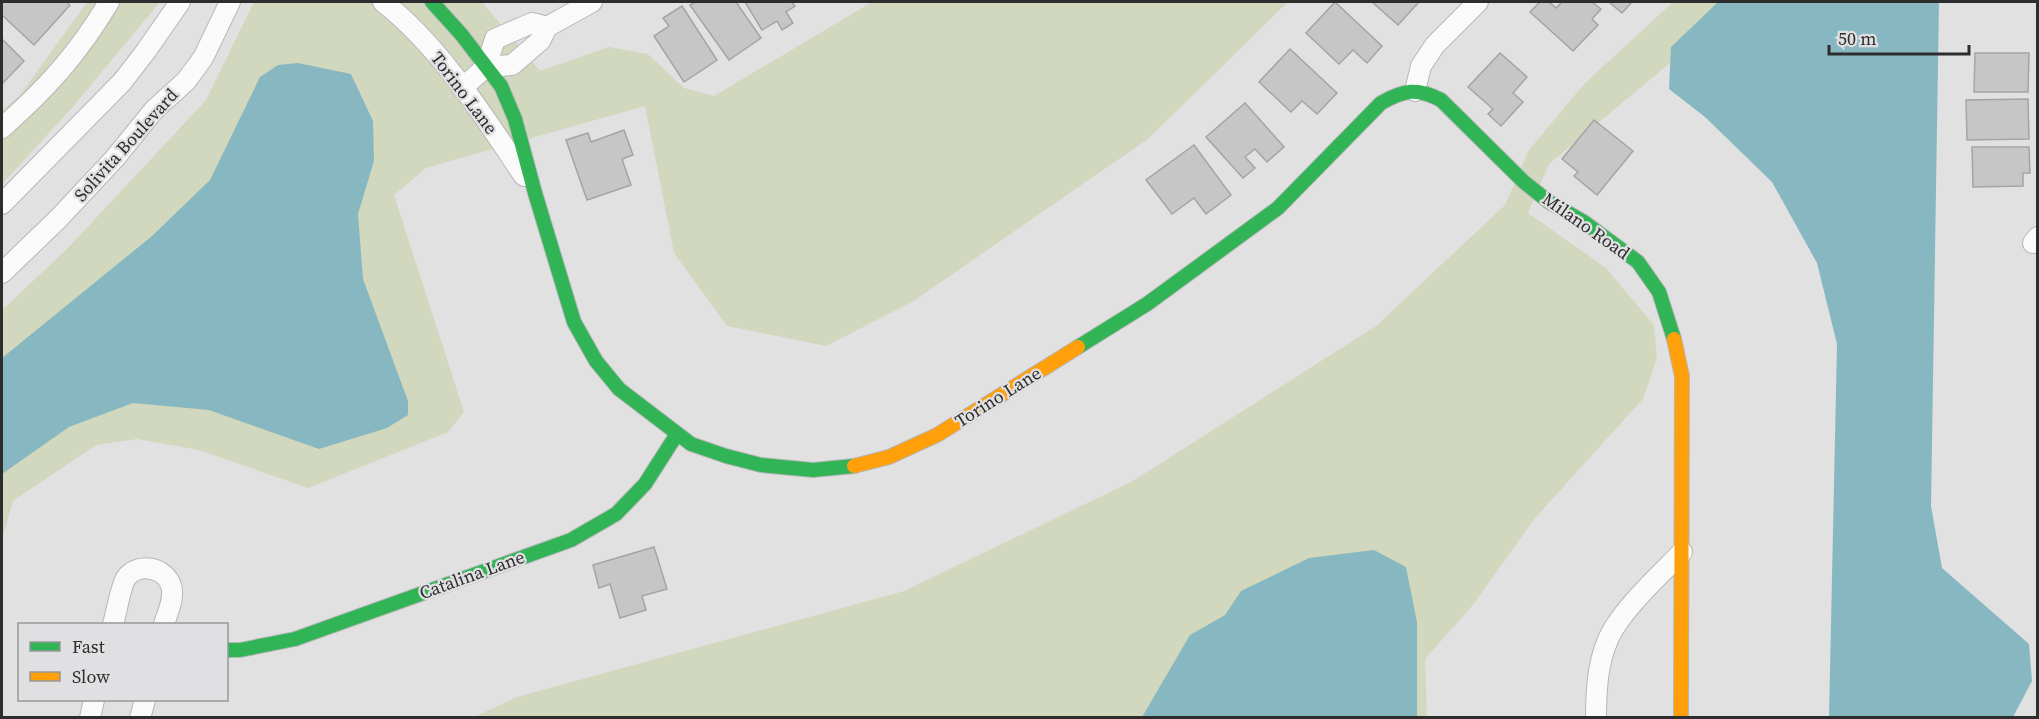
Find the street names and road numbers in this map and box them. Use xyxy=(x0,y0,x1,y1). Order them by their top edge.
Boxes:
street label: Torino Lane xyxy=(425,46,504,139)
street label: Solivita Boulevard xyxy=(68,83,183,207)
street label: Milano Road xyxy=(1537,186,1635,265)
street label: Torino Lane xyxy=(950,360,1046,433)
street label: Catalina Lane xyxy=(416,544,528,605)

